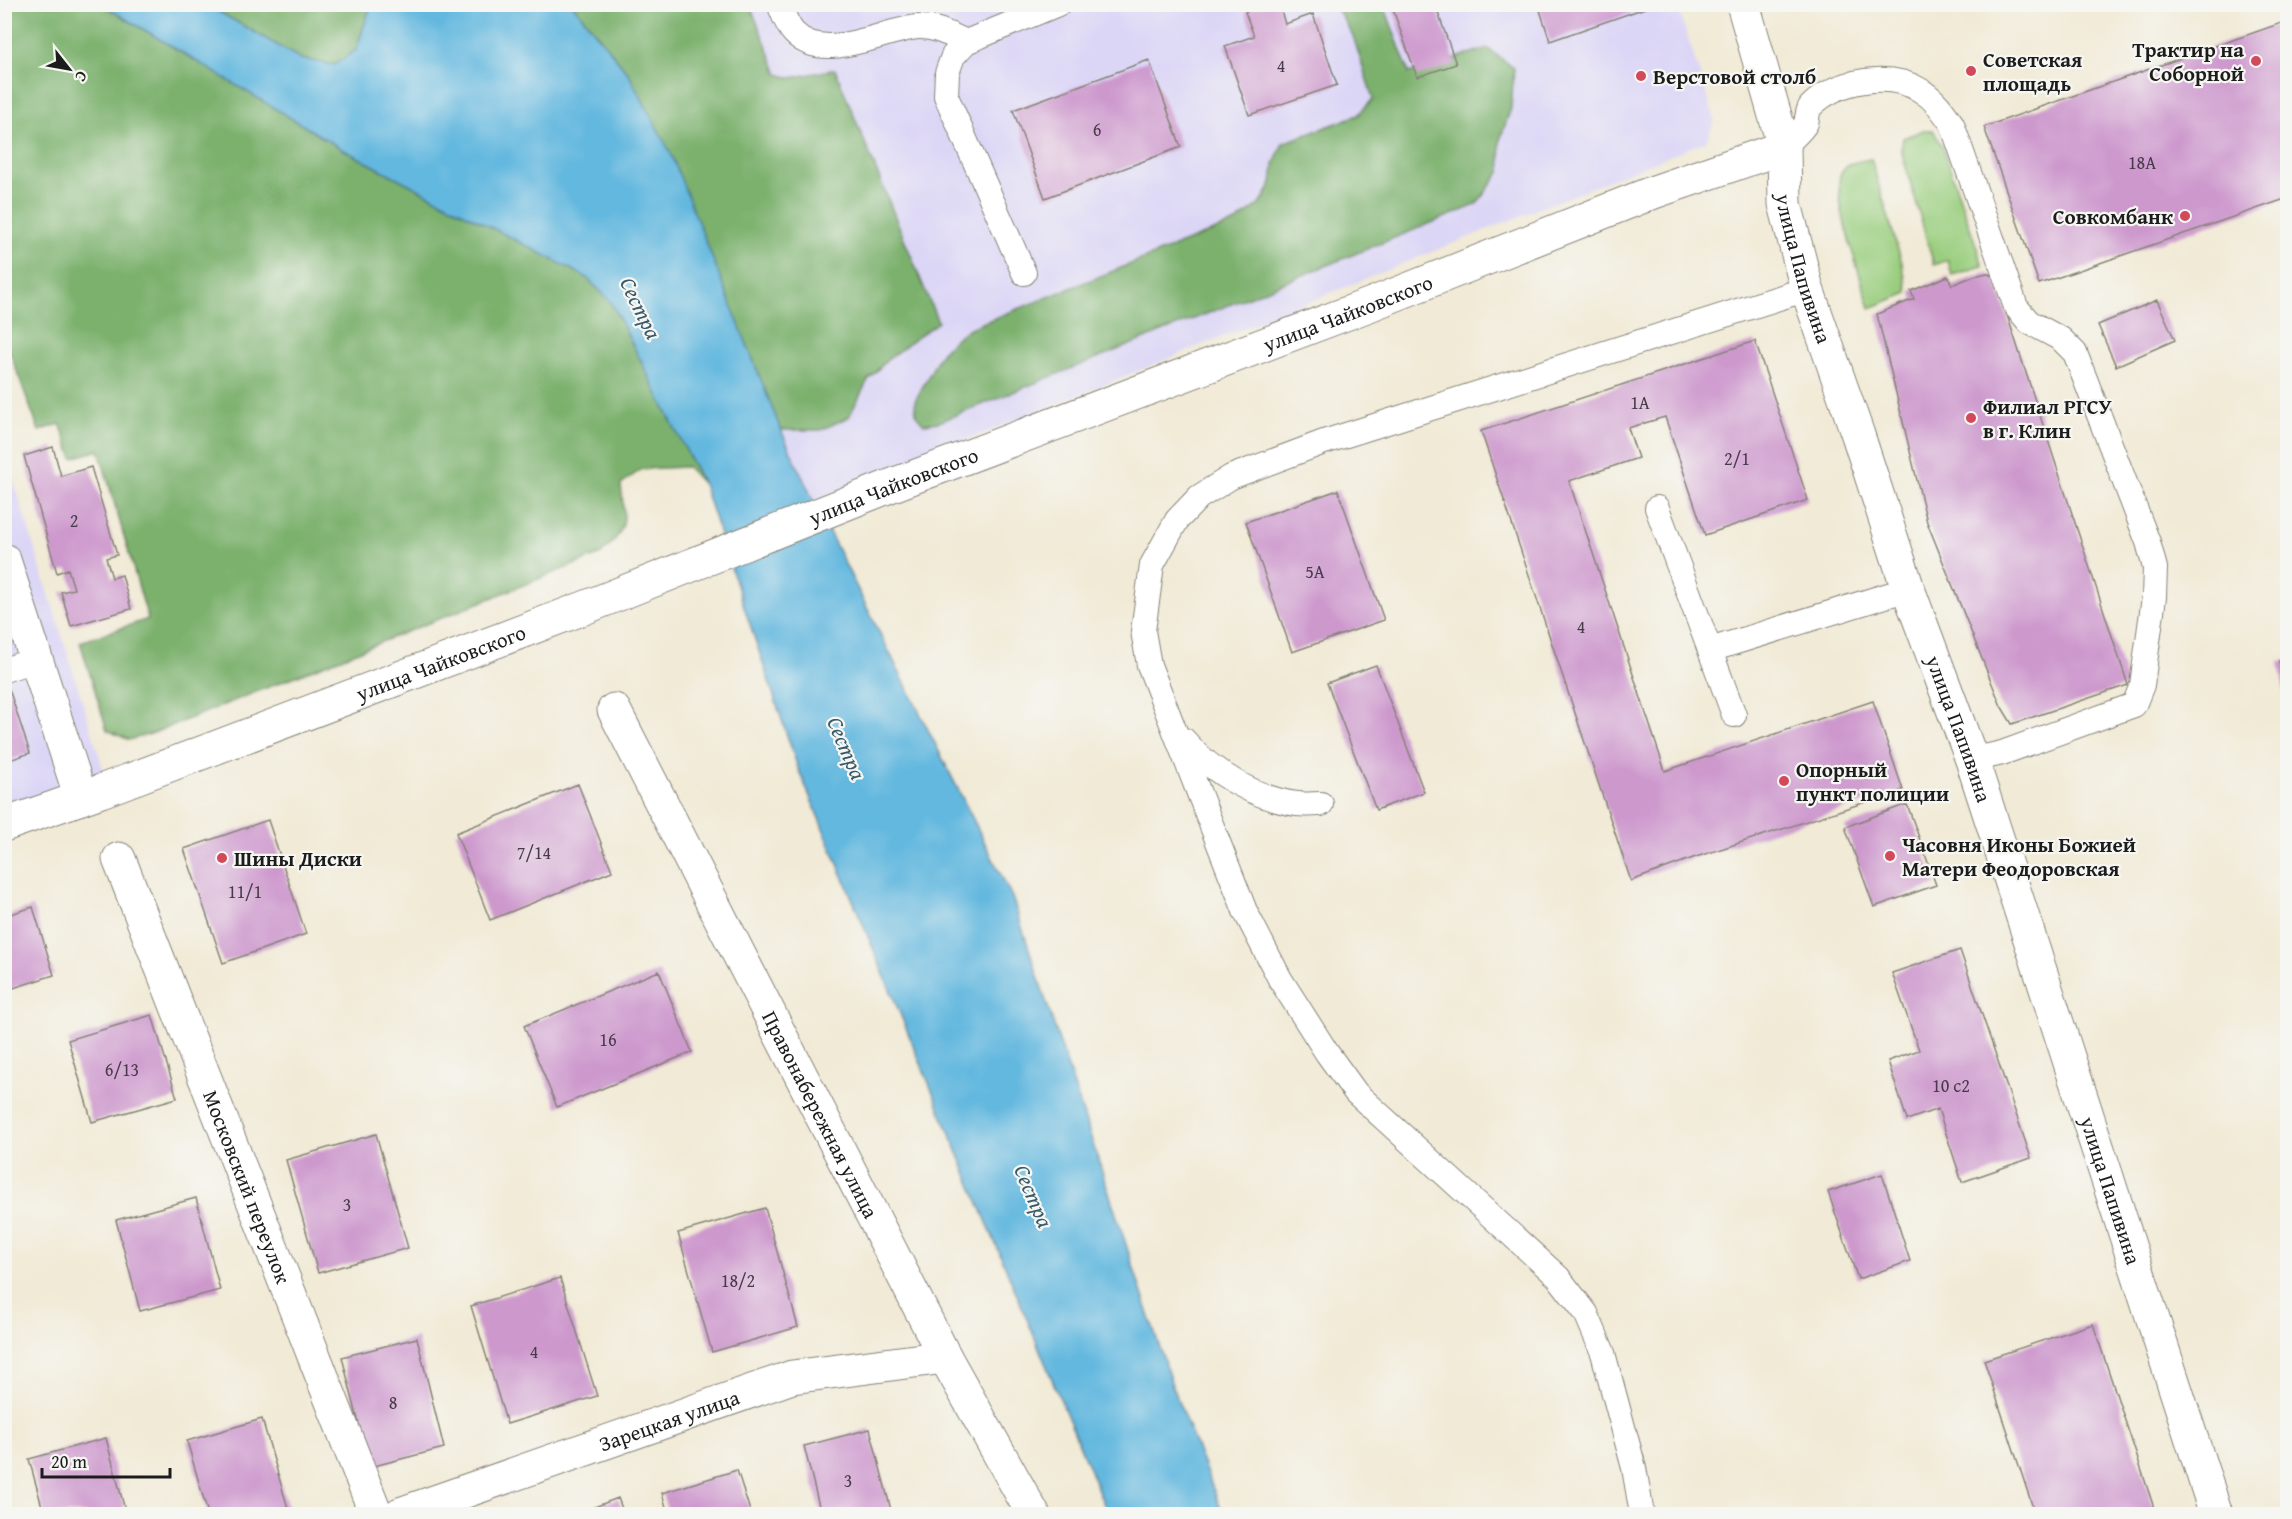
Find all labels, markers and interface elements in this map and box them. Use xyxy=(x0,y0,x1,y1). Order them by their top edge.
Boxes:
place label: Трактир на Соборной xyxy=(2132,34,2244,89)
north arrow xyxy=(39,39,99,99)
place label: Советская площадь xyxy=(1983,44,2082,99)
house number: 4 xyxy=(1277,52,1285,79)
marker: Трактир на Соборной xyxy=(2249,54,2263,68)
place label: Верстовой столб xyxy=(1653,61,1816,92)
marker: Советская площадь xyxy=(1964,64,1978,78)
text: С xyxy=(69,67,94,87)
marker: Верстовой столб xyxy=(1634,69,1648,83)
house number: 6 xyxy=(1093,116,1101,143)
house number: 18А xyxy=(2128,149,2156,176)
street label: улица Папивина xyxy=(1769,193,1840,347)
place label: Совкомбанк xyxy=(2053,201,2174,232)
marker: Совкомбанк xyxy=(2178,209,2192,223)
street label: улица Чайковского xyxy=(1257,266,1437,360)
water label: Сестра xyxy=(612,272,670,344)
house number: 1А xyxy=(1630,389,1650,416)
place label: Филиал РГСУ в г. Клин xyxy=(1983,391,2113,446)
marker: Филиал РГСУ в г. Клин xyxy=(1964,411,1978,425)
street label: улица Чайковского xyxy=(803,439,982,533)
house number: 2/1 xyxy=(1724,445,1750,472)
house number: 2 xyxy=(70,507,78,534)
house number: 5А xyxy=(1305,558,1325,585)
house number: 4 xyxy=(1577,613,1585,640)
street label: улица Чайковского xyxy=(350,616,530,709)
street label: улица Папивина xyxy=(1918,650,2000,806)
water label: Сестра xyxy=(819,712,875,784)
place label: Опорный пункт полиции xyxy=(1796,754,1949,809)
marker: Опорный пункт полиции xyxy=(1777,774,1791,788)
place label: Часовня Иконы Божией Матери Феодоровская xyxy=(1902,829,2136,884)
house number: 7/14 xyxy=(517,839,551,866)
place label: Шины Диски xyxy=(234,843,362,874)
marker: Часовня Иконы Божией Матери Феодоровская xyxy=(1883,849,1897,863)
marker: Шины Диски xyxy=(215,851,229,865)
house number: 11/1 xyxy=(228,878,262,905)
street label: Правонабережная улица xyxy=(755,1005,887,1223)
house number: 16 xyxy=(599,1026,617,1053)
house number: 6/13 xyxy=(105,1056,139,1083)
house number: 10 с2 xyxy=(1932,1072,1970,1099)
street label: Московский переулок xyxy=(196,1085,299,1288)
street label: улица Папивина xyxy=(2072,1111,2150,1268)
water label: Сестра xyxy=(1006,1160,1062,1232)
house number: 3 xyxy=(343,1191,351,1218)
house number: 18/2 xyxy=(721,1267,755,1294)
house number: 4 xyxy=(530,1338,538,1365)
street label: Зарецкая улица xyxy=(595,1381,744,1459)
house number: 8 xyxy=(389,1389,397,1416)
scale bar xyxy=(42,1441,170,1479)
text: 20 m xyxy=(51,1448,87,1475)
house number: 3 xyxy=(844,1467,852,1494)

